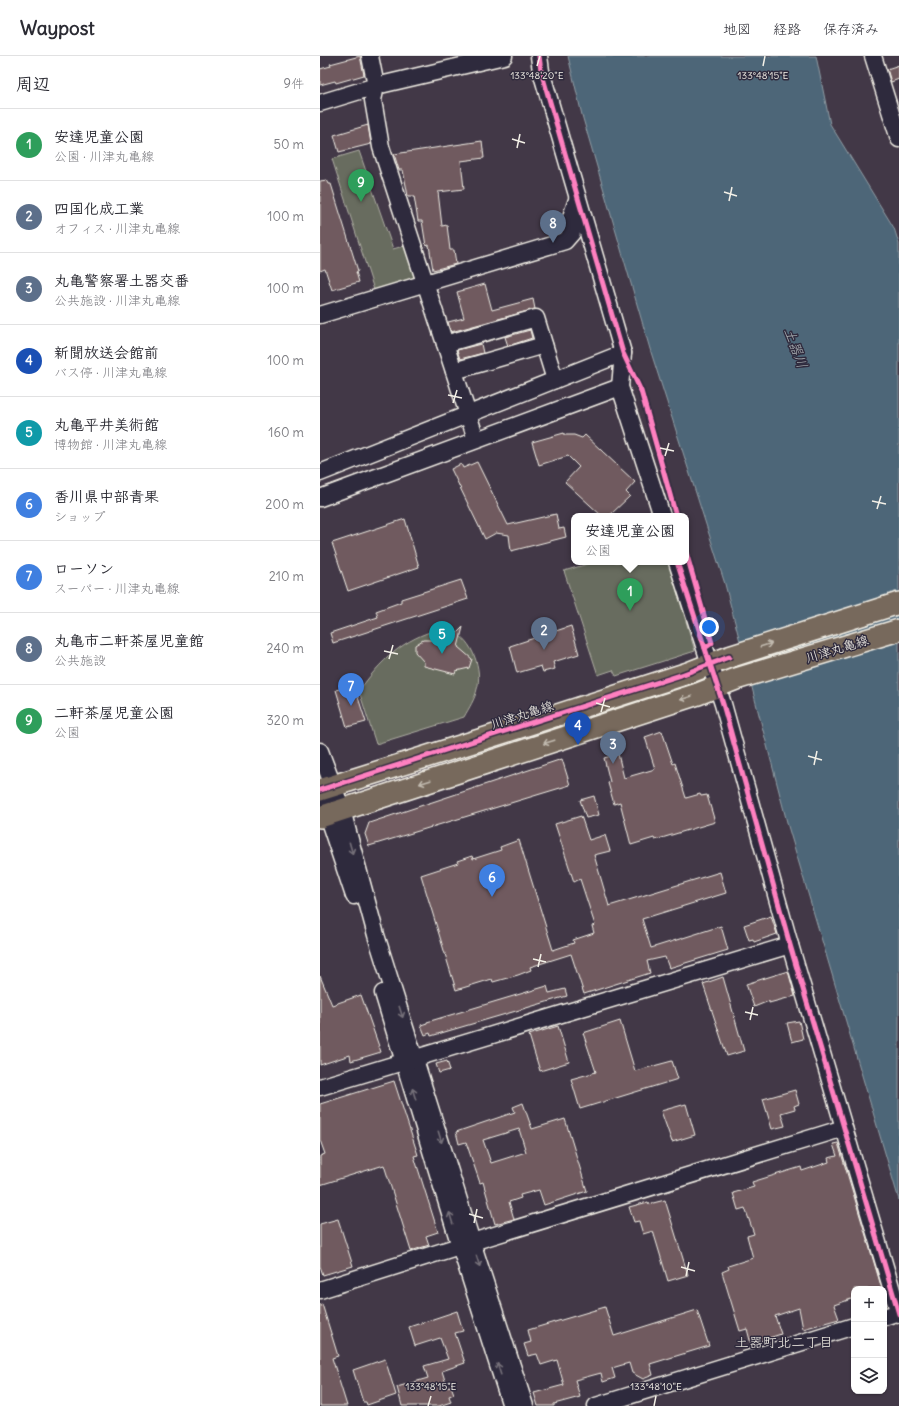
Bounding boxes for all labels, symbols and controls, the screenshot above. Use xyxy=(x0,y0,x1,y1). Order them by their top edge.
text: Waypost xyxy=(20,16,95,40)
text: 地図 xyxy=(723,20,751,38)
text: 経路 xyxy=(773,20,801,38)
text: 保存済み xyxy=(823,20,879,38)
text: 133°48'20"E xyxy=(510,69,564,82)
text: 133°48'15"E xyxy=(738,69,789,82)
text: 周辺 xyxy=(16,73,50,95)
text: 9件 xyxy=(284,75,304,92)
text: 安達児童公園 xyxy=(54,127,144,146)
text: 1 xyxy=(26,136,32,153)
text: 50 m xyxy=(273,136,304,153)
text: 公園 · 川津丸亀線 xyxy=(54,148,154,165)
pin: 9 xyxy=(348,169,374,202)
text: 四国化成工業 xyxy=(54,199,144,218)
text: 2 xyxy=(25,208,33,225)
text: 100 m xyxy=(267,208,304,225)
pin: 8 xyxy=(540,210,566,243)
text: オフィス · 川津丸亀線 xyxy=(54,220,180,237)
text: 丸亀警察署土器交番 xyxy=(54,271,189,290)
text: 3 xyxy=(25,280,33,297)
text: 100 m xyxy=(267,280,304,297)
text: 公共施設 · 川津丸亀線 xyxy=(54,292,180,309)
water label: 土器川 xyxy=(780,325,812,371)
text: 新聞放送会館前 xyxy=(54,343,159,362)
text: 4 xyxy=(25,352,33,369)
text: 100 m xyxy=(267,352,304,369)
text: バス停 · 川津丸亀線 xyxy=(54,364,167,381)
text: 丸亀平井美術館 xyxy=(54,415,159,434)
text: 5 xyxy=(25,424,33,441)
text: 160 m xyxy=(268,424,304,441)
text: 博物館 · 川津丸亀線 xyxy=(54,436,167,453)
text: 香川県中部青果 xyxy=(54,487,159,506)
text: 6 xyxy=(25,496,33,513)
text: 200 m xyxy=(265,496,304,513)
text: ショップ xyxy=(54,508,105,525)
popup xyxy=(571,513,689,565)
text: 安達児童公園 xyxy=(585,521,675,540)
text: 公園 xyxy=(585,542,611,559)
text: ローソン xyxy=(54,559,114,578)
text: 7 xyxy=(26,568,32,585)
text: 210 m xyxy=(269,568,304,585)
pin: 1 xyxy=(617,578,643,611)
text: スーパー · 川津丸亀線 xyxy=(54,580,180,597)
pin: 2 xyxy=(531,617,557,650)
your location xyxy=(699,617,719,637)
pin: 5 xyxy=(429,621,455,654)
text: 丸亀市二軒茶屋児童館 xyxy=(54,631,204,650)
street label: 川津丸亀線 xyxy=(803,631,872,667)
text: 8 xyxy=(25,640,33,657)
text: 240 m xyxy=(267,640,304,657)
one-way arrow xyxy=(759,641,771,649)
text: 公共施設 xyxy=(54,652,106,669)
pin: 7 xyxy=(338,673,364,706)
one-way arrow xyxy=(680,695,693,702)
street label: 川津丸亀線 xyxy=(488,697,556,733)
text: 二軒茶屋児童公園 xyxy=(54,703,174,722)
text: 9 xyxy=(25,712,33,729)
text: 320 m xyxy=(266,712,304,729)
pin: 4 xyxy=(565,712,591,745)
text: 公園 xyxy=(54,724,80,741)
pin: 3 xyxy=(600,731,626,764)
one-way arrow xyxy=(543,739,556,746)
one-way arrow xyxy=(419,779,432,786)
one-way arrow xyxy=(348,841,355,854)
pin: 6 xyxy=(479,864,505,897)
one-way arrow xyxy=(398,1006,405,1019)
one-way arrow xyxy=(410,1087,417,1100)
one-way arrow xyxy=(437,1130,444,1143)
one-way arrow xyxy=(447,1212,454,1225)
one-way arrow xyxy=(475,1254,482,1267)
map controls xyxy=(851,1286,887,1394)
button: + xyxy=(851,1286,887,1322)
button: − xyxy=(851,1322,887,1358)
district label: 土器町北二丁目 xyxy=(735,1333,833,1351)
button: layers xyxy=(851,1358,887,1394)
one-way arrow xyxy=(495,1363,502,1376)
text: 133°48'15"E xyxy=(406,1380,457,1393)
text: 133°48'10"E xyxy=(630,1380,682,1393)

